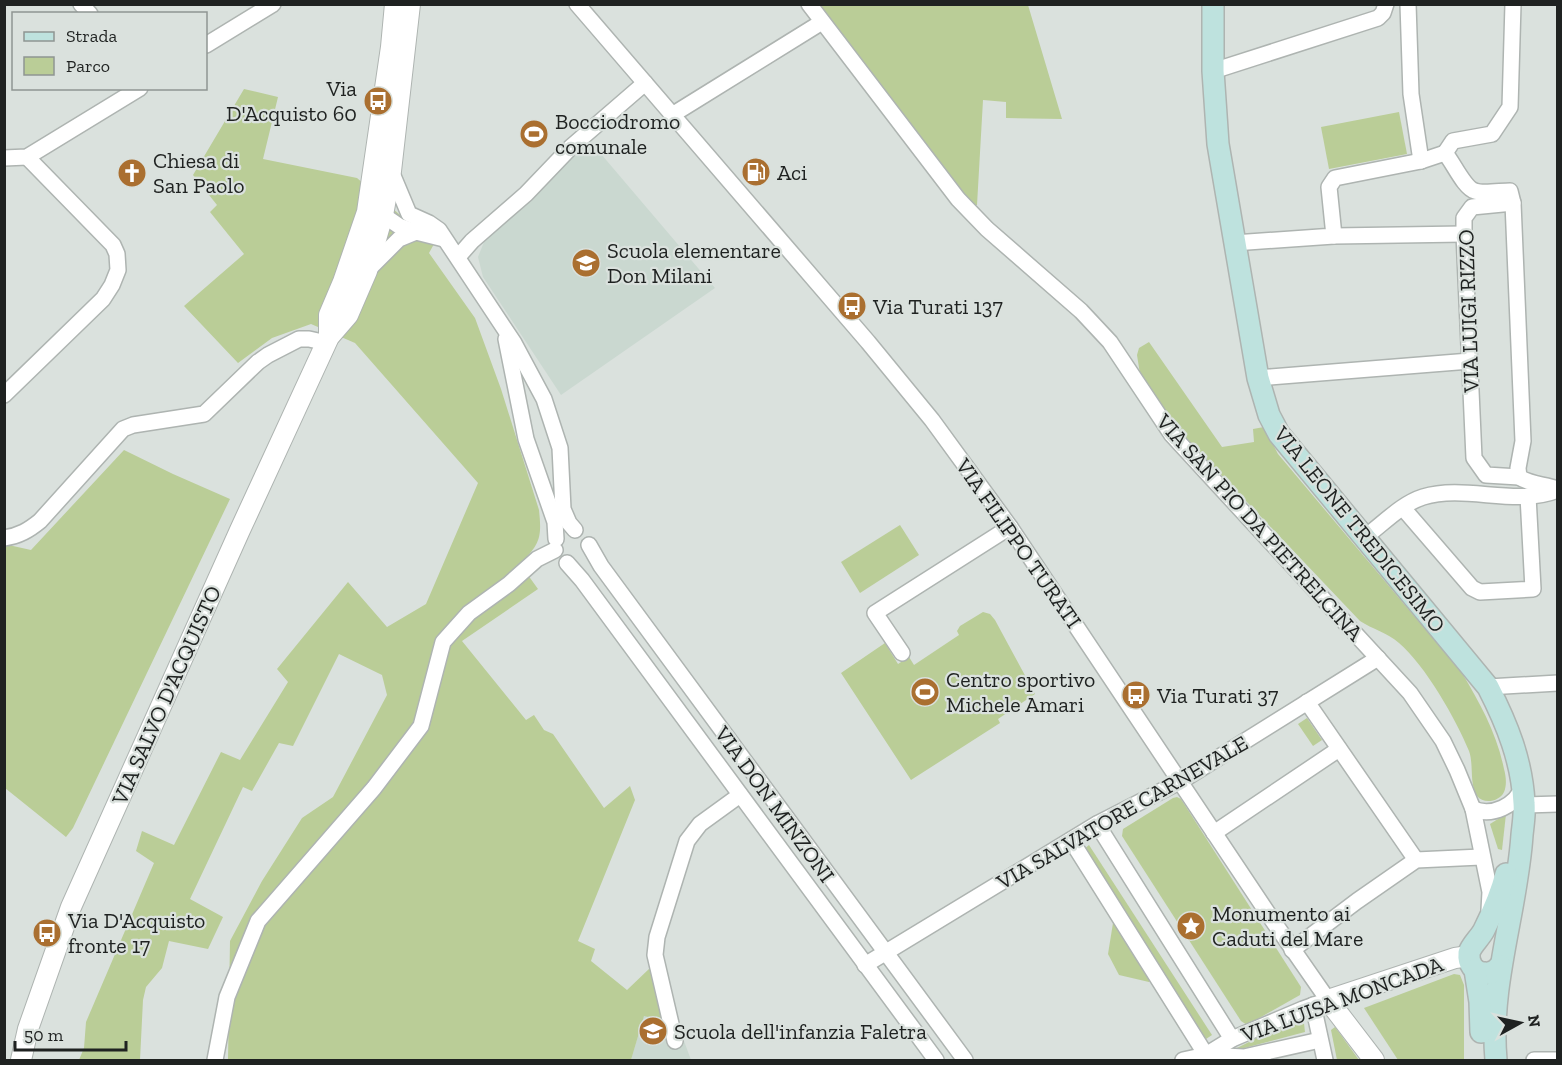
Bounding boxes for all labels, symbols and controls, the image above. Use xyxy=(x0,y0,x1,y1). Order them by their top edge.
legend xyxy=(12,12,207,90)
text: Strada xyxy=(66,25,117,47)
text: Parco xyxy=(66,55,110,77)
place label: Via D'Acquisto 60 xyxy=(226,75,357,127)
bus stop icon: Via D'Acquisto 60 xyxy=(362,85,394,117)
place label: Bocciodromo comunale xyxy=(555,108,680,160)
sports icon: Bocciodromo comunale xyxy=(518,118,550,150)
place label: Chiesa di San Paolo xyxy=(153,147,245,199)
fuel station icon: Aci xyxy=(740,156,772,188)
church icon: Chiesa di San Paolo xyxy=(116,157,148,189)
place label: Aci xyxy=(777,159,807,186)
street label: VIA LUIGI RIZZO xyxy=(1452,229,1485,394)
place label: Scuola elementare Don Milani xyxy=(607,237,781,289)
school or university icon: Scuola elementare Don Milani xyxy=(570,247,602,279)
bus stop icon: Via Turati 137 xyxy=(836,290,868,322)
place label: Via Turati 137 xyxy=(872,293,1004,320)
street label: VIA SAN PIO DA PIETRELCINA xyxy=(1150,407,1369,647)
street label: VIA LEONE TREDICESIMO xyxy=(1267,420,1451,638)
street label: VIA FILIPPO TURATI xyxy=(949,452,1087,633)
street label: VIA SALVO D'ACQUISTO xyxy=(106,581,227,810)
place label: Centro sportivo Michele Amari xyxy=(946,666,1095,718)
sports icon: Centro sportivo Michele Amari xyxy=(909,676,941,708)
bus stop icon: Via Turati 37 xyxy=(1120,679,1152,711)
place label: Via Turati 37 xyxy=(1156,682,1279,709)
street label: VIA DON MINZONI xyxy=(708,720,840,888)
street label: VIA SALVATORE CARNEVALE xyxy=(991,729,1253,896)
place label: Monumento ai Caduti del Mare xyxy=(1212,900,1363,952)
place label: Via D'Acquisto fronte 17 xyxy=(67,907,205,959)
place icon: Monumento ai Caduti del Mare xyxy=(1175,910,1207,942)
bus stop icon: Via D'Acquisto fronte 17 xyxy=(31,917,63,949)
street label: VIA LUISA MONCADA xyxy=(1237,950,1447,1049)
north arrow xyxy=(1490,993,1550,1053)
scale bar xyxy=(15,1014,126,1052)
text: N xyxy=(1524,1014,1545,1028)
school or university icon: Scuola dell'infanzia Faletra xyxy=(637,1015,669,1047)
place label: Scuola dell'infanzia Faletra xyxy=(674,1018,927,1045)
text: 50 m xyxy=(24,1024,64,1046)

